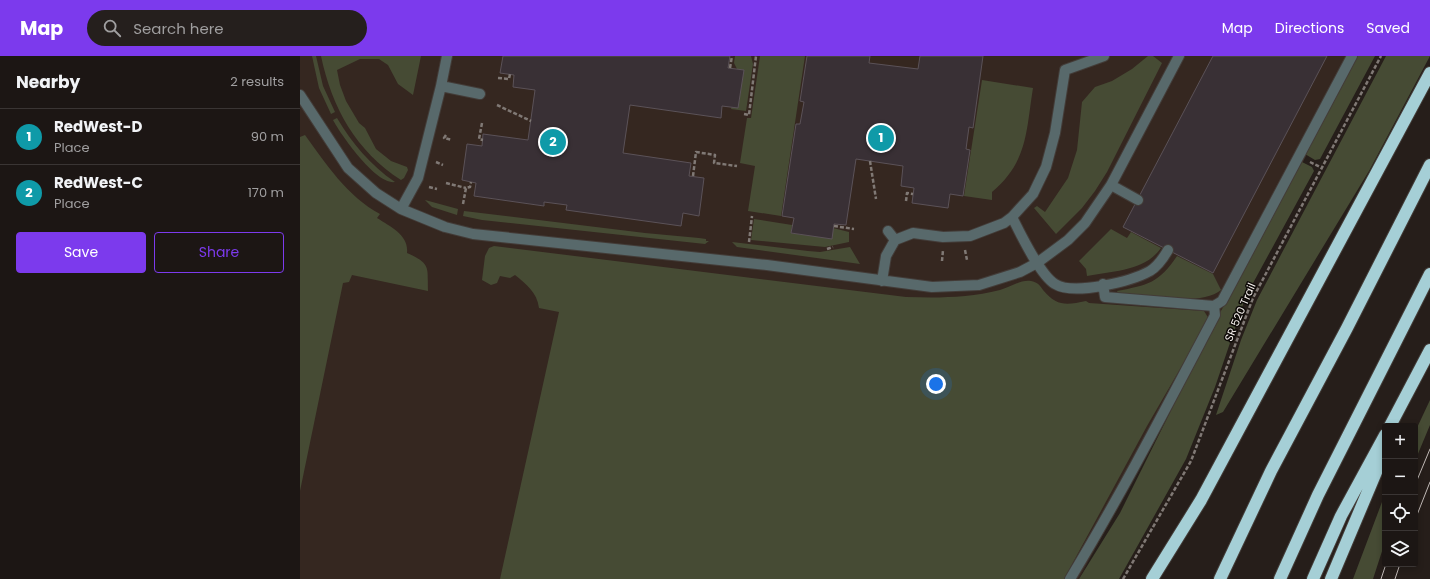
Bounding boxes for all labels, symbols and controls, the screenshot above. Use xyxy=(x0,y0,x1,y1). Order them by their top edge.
search box xyxy=(87,10,367,46)
text: Map xyxy=(20,15,63,42)
icon: search xyxy=(101,17,123,39)
text: Search here xyxy=(133,18,224,39)
text: Map xyxy=(1222,18,1253,38)
text: Directions xyxy=(1275,18,1344,38)
text: Saved xyxy=(1366,18,1410,38)
text: Nearby xyxy=(16,70,80,94)
text: 2 results xyxy=(230,72,284,91)
text: RedWest-D xyxy=(54,116,142,137)
pin: 1 xyxy=(868,123,894,153)
text: 1 xyxy=(27,127,31,146)
text: 90 m xyxy=(251,127,284,146)
pin: 2 xyxy=(540,127,566,157)
text: Place xyxy=(54,138,89,157)
text: RedWest-C xyxy=(54,172,143,193)
text: 2 xyxy=(25,183,33,202)
text: 170 m xyxy=(248,183,284,202)
text: Place xyxy=(54,194,89,213)
button: Save xyxy=(16,232,146,273)
button: Share xyxy=(154,232,284,273)
street label: SR 520 Trail xyxy=(1221,280,1259,344)
your location xyxy=(926,374,946,394)
map controls xyxy=(1382,423,1418,567)
button: + xyxy=(1382,423,1418,459)
button: − xyxy=(1382,459,1418,495)
button: locate xyxy=(1382,495,1418,531)
button: layers xyxy=(1382,531,1418,567)

